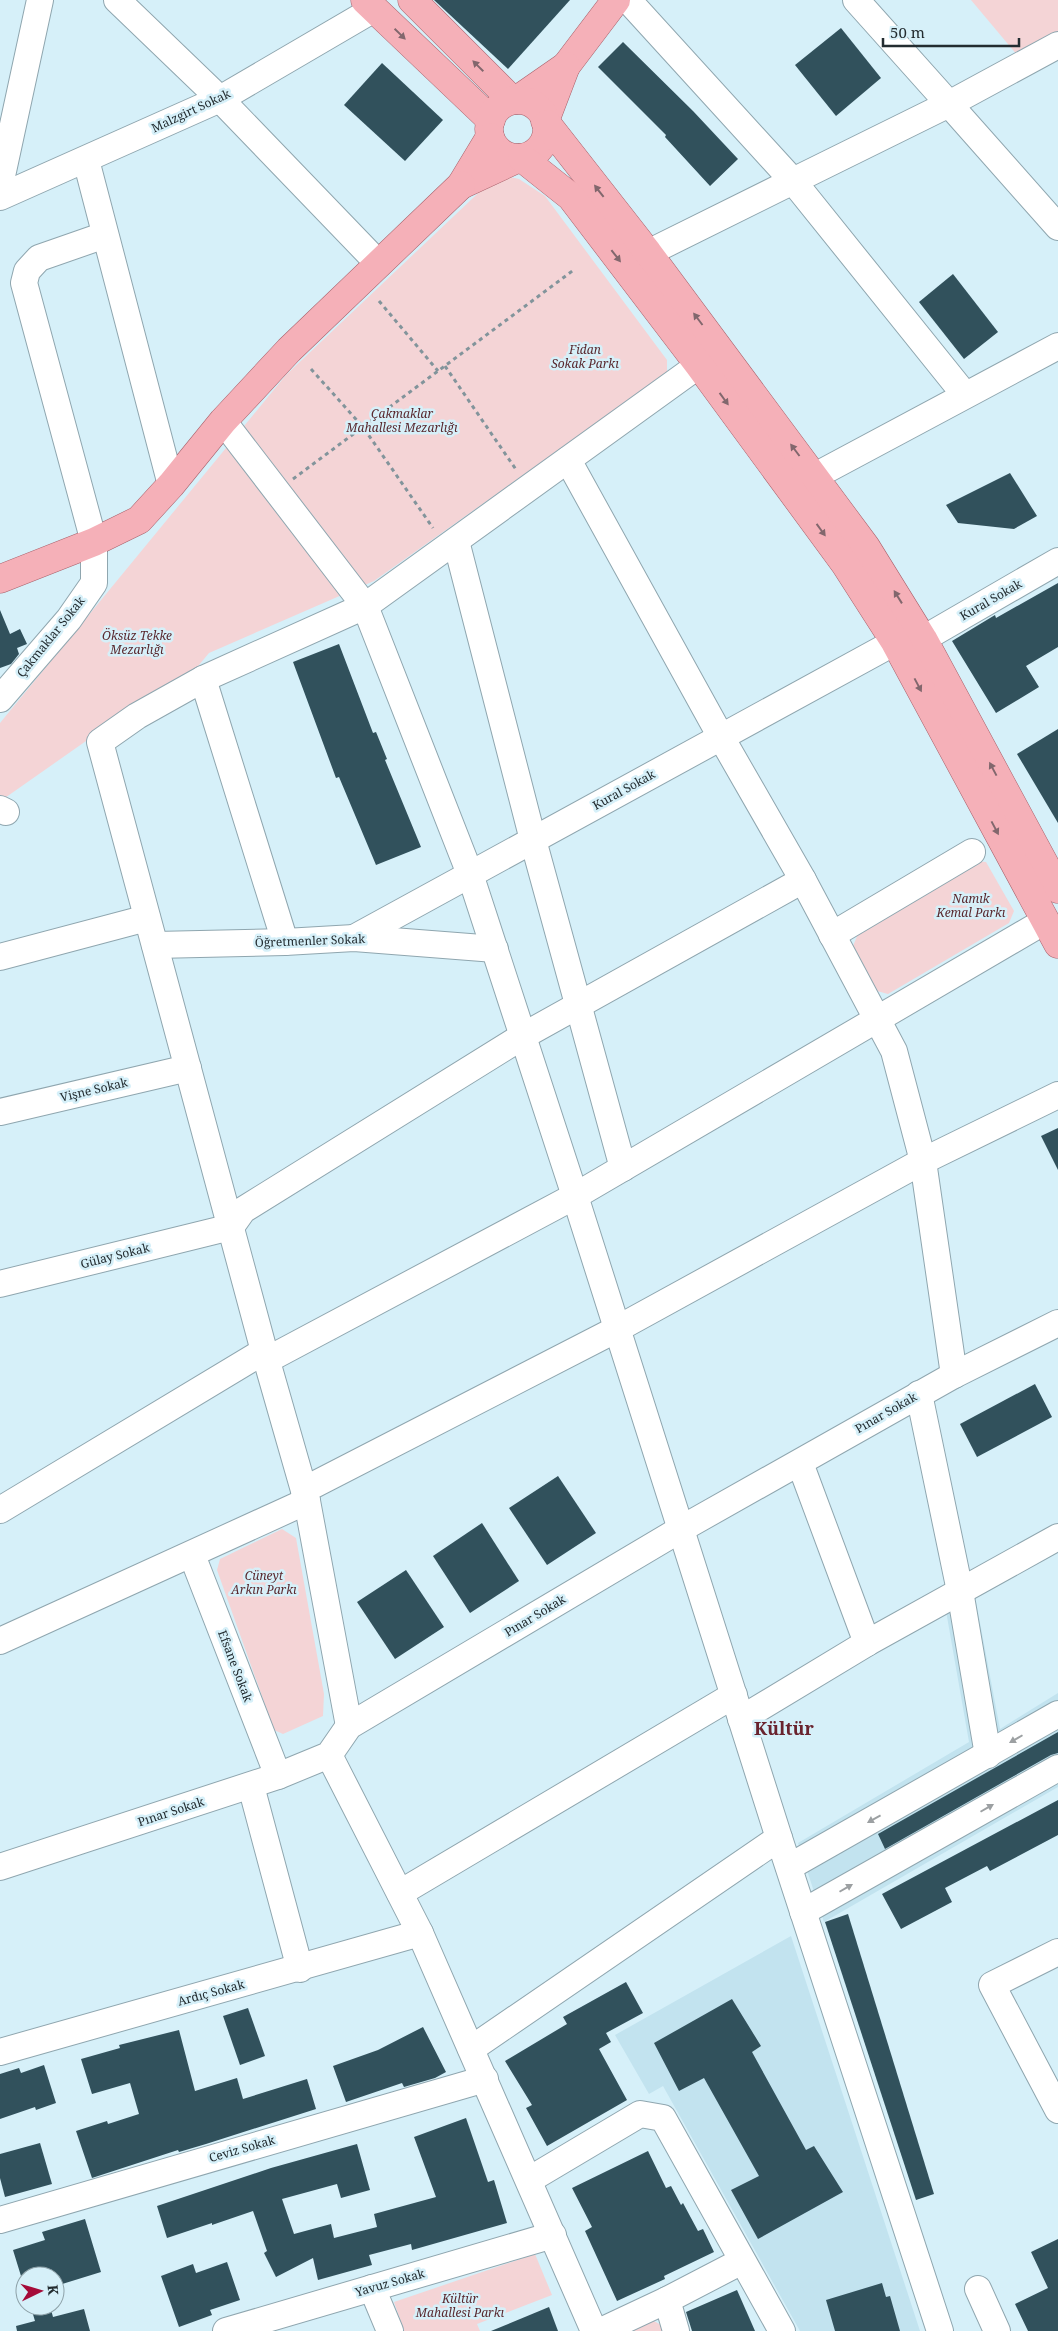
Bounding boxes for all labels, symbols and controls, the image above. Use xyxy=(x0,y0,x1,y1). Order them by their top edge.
scale bar xyxy=(883,15,1019,47)
text: 50 m xyxy=(890,22,925,42)
one-way arrow xyxy=(394,28,406,40)
one-way arrow xyxy=(472,60,484,72)
street label: Malzgirt Sokak xyxy=(148,84,234,136)
one-way arrow xyxy=(594,184,604,197)
one-way arrow xyxy=(610,249,621,262)
one-way arrow xyxy=(693,312,703,326)
park label: Fidan Sokak Parkı xyxy=(551,341,619,372)
one-way arrow xyxy=(719,392,730,405)
park label: Çakmaklar Mahallesi Mezarlığı xyxy=(345,405,458,436)
one-way arrow xyxy=(790,443,800,457)
one-way arrow xyxy=(815,523,826,536)
street label: Kural Sokak xyxy=(957,574,1026,624)
one-way arrow xyxy=(893,591,902,604)
street label: Çakmaklar Sokak xyxy=(13,592,89,681)
park label: Öksüz Tekke Mezarlığı xyxy=(102,627,172,658)
one-way arrow xyxy=(914,678,922,693)
one-way arrow xyxy=(989,762,997,776)
street label: Kural Sokak xyxy=(589,765,659,814)
one-way arrow xyxy=(991,821,999,836)
park label: Namık Kemal Parkı xyxy=(935,890,1006,921)
street label: Öğretmenler Sokak xyxy=(255,930,366,951)
street label: Vişne Sokak xyxy=(58,1073,130,1106)
street label: Gülay Sokak xyxy=(79,1238,152,1272)
street label: Pınar Sokak xyxy=(852,1388,921,1437)
park label: Cüneyt Arkın Parkı xyxy=(230,1567,297,1598)
street label: Pınar Sokak xyxy=(501,1590,569,1641)
street label: Efsane Sokak xyxy=(214,1627,257,1705)
district label: Kültür xyxy=(754,1716,815,1740)
one-way arrow xyxy=(1009,1734,1022,1743)
street label: Pınar Sokak xyxy=(136,1793,207,1830)
one-way arrow xyxy=(980,1804,994,1812)
one-way arrow xyxy=(867,1815,882,1823)
one-way arrow xyxy=(838,1884,853,1892)
street label: Ardıç Sokak xyxy=(176,1975,247,2010)
street label: Ceviz Sokak xyxy=(207,2131,278,2166)
street label: Yavuz Sokak xyxy=(352,2264,428,2301)
north arrow xyxy=(15,2266,65,2316)
text: K xyxy=(44,2284,63,2296)
park label: Kültür Mahallesi Parkı xyxy=(415,2290,505,2321)

